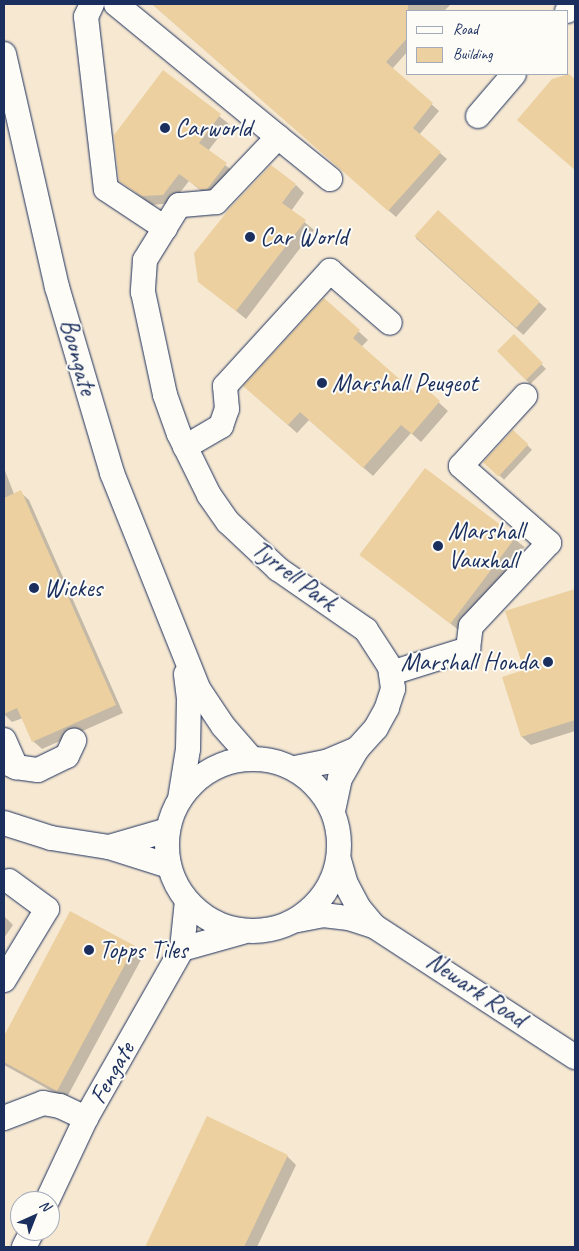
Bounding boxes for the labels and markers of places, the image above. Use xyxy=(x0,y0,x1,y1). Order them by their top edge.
place label: Carworld xyxy=(175,113,252,143)
marker: Carworld xyxy=(159,122,171,134)
place label: Car World xyxy=(260,222,348,252)
marker: Car World xyxy=(244,231,256,243)
place label: Marshall Peugeot xyxy=(332,368,477,398)
marker: Marshall Peugeot xyxy=(316,377,328,389)
place label: Marshall Vauxhall xyxy=(448,517,524,576)
marker: Marshall Vauxhall xyxy=(432,540,444,552)
place label: Wickes xyxy=(44,573,102,603)
marker: Wickes xyxy=(28,582,40,594)
place label: Marshall Honda xyxy=(402,647,538,677)
marker: Marshall Honda xyxy=(542,656,554,668)
place label: Topps Tiles xyxy=(99,935,187,965)
marker: Topps Tiles xyxy=(83,944,95,956)

